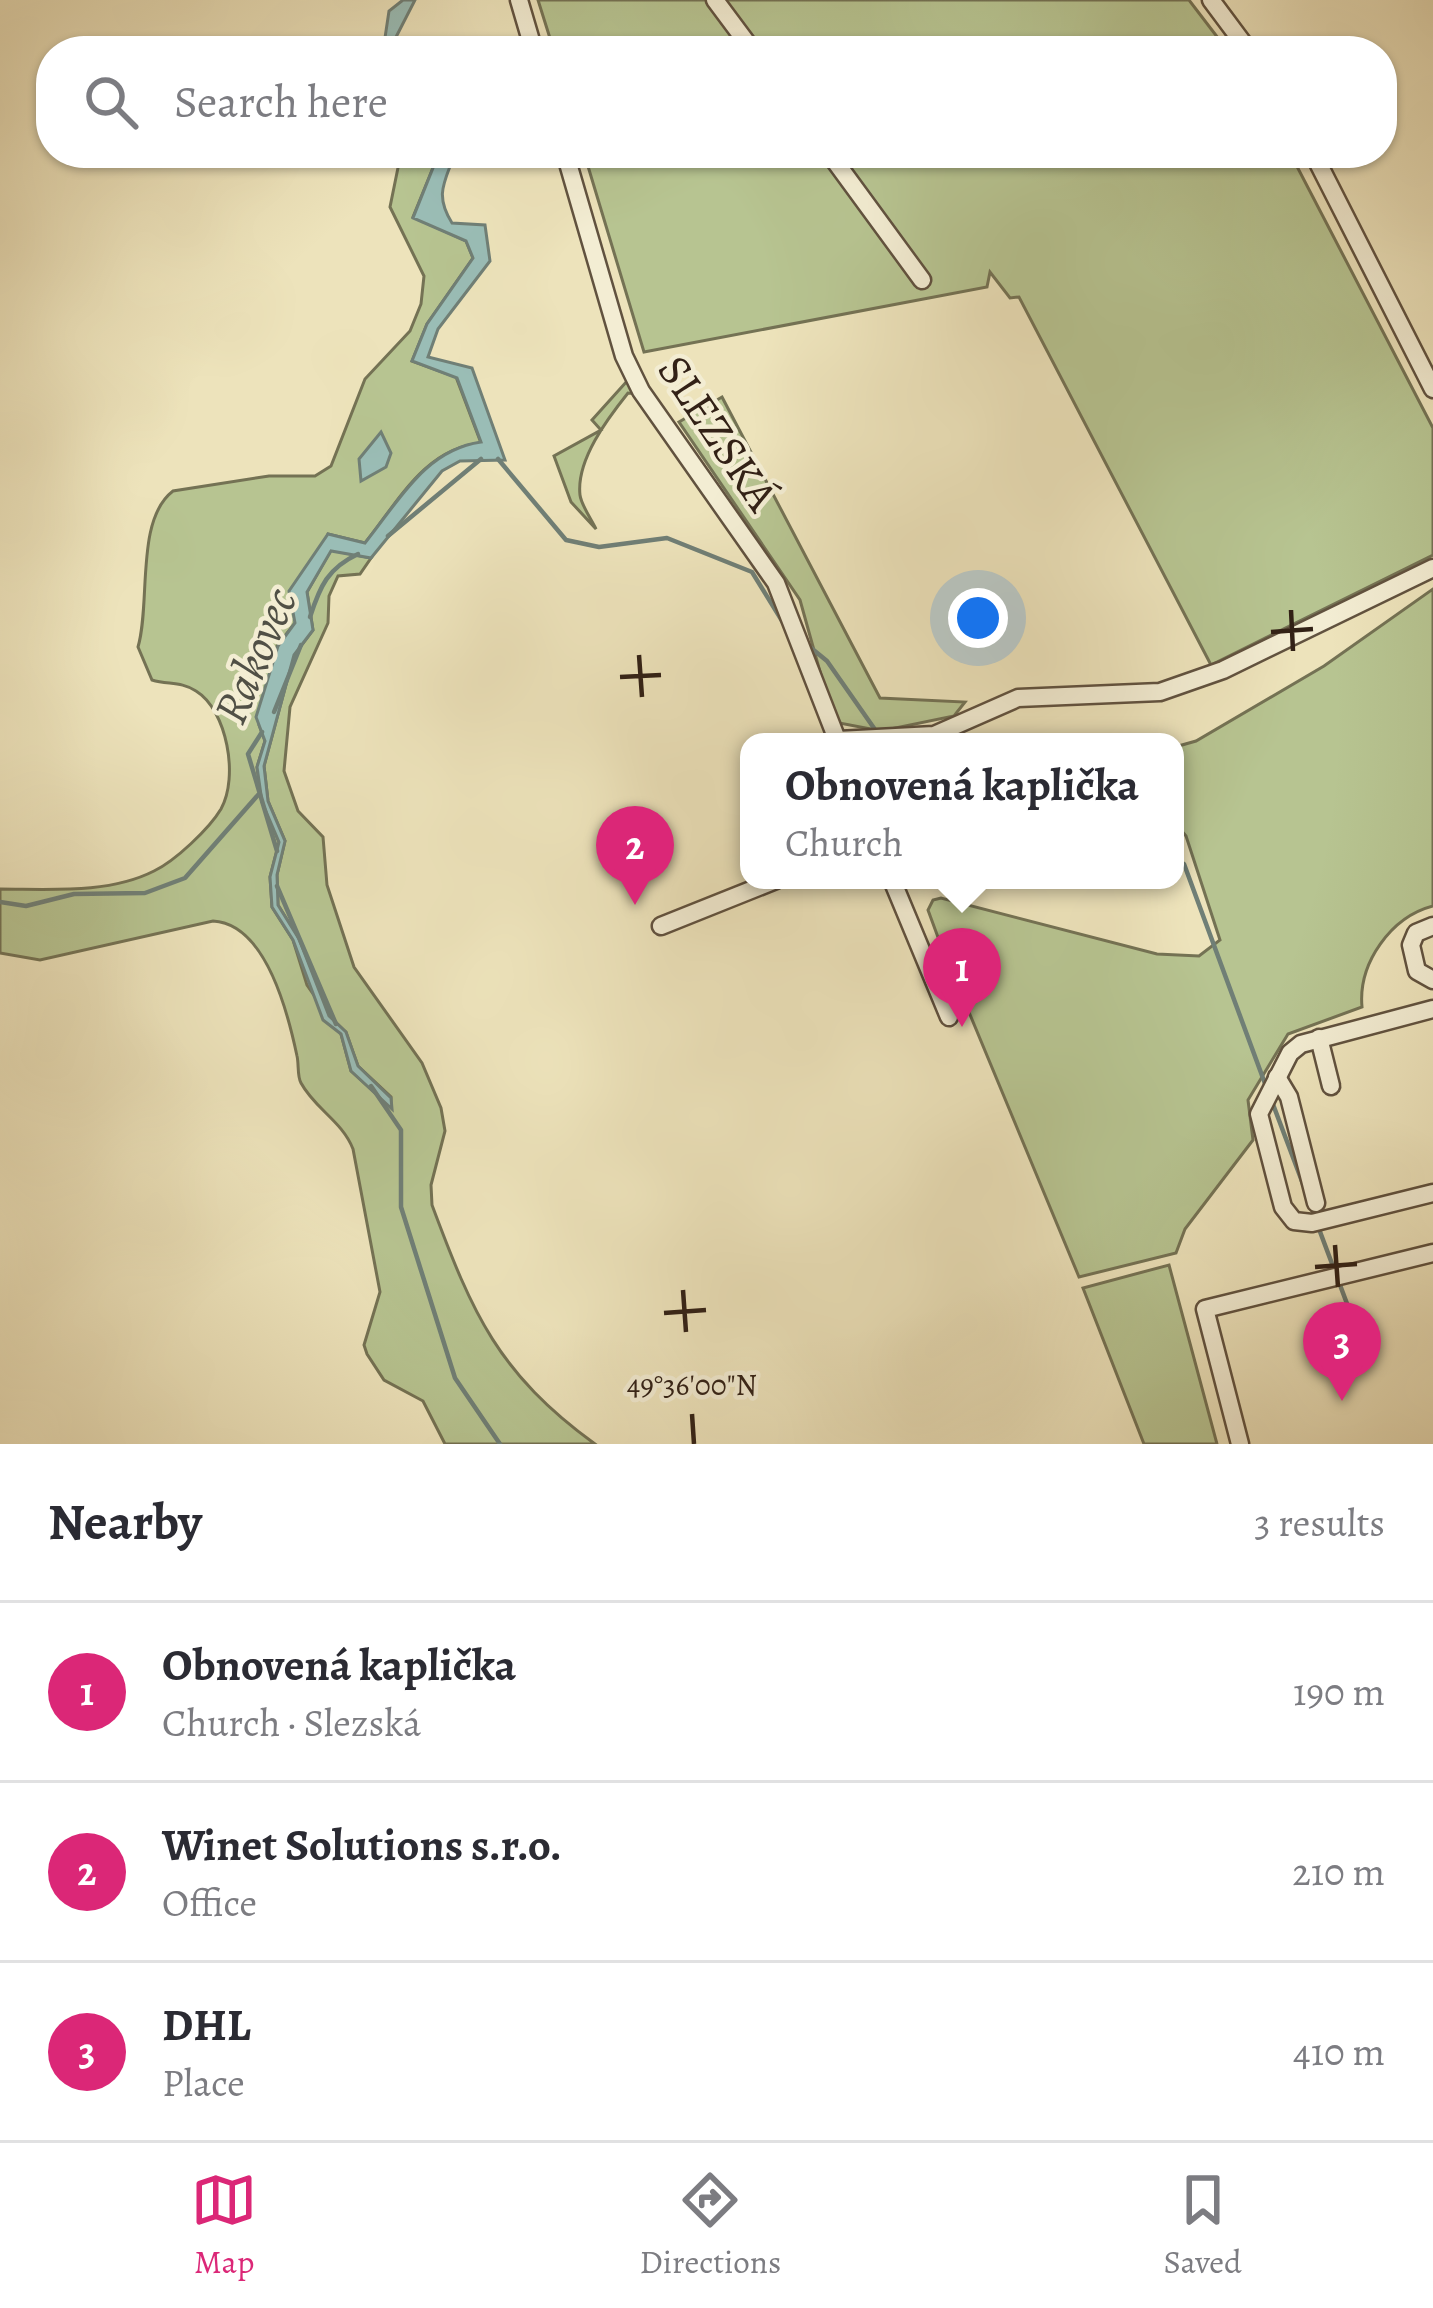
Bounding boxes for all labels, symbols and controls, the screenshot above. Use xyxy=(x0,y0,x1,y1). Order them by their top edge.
search box xyxy=(36,36,1397,168)
icon: search xyxy=(78,69,144,135)
text: Search here xyxy=(174,71,388,133)
street label: SLEZSKÁ xyxy=(643,343,793,524)
water label: Rakovec xyxy=(197,578,313,734)
your location xyxy=(948,588,1008,648)
popup xyxy=(740,733,1184,889)
text: Obnovená kaplička xyxy=(785,754,1139,816)
pin: 2 xyxy=(596,806,674,905)
text: Church xyxy=(785,816,903,869)
pin: 1 xyxy=(923,928,1001,1027)
pin: 3 xyxy=(1303,1302,1381,1401)
text: 49°36'00"N xyxy=(627,1365,757,1405)
text: Nearby xyxy=(48,1487,202,1557)
text: 3 results xyxy=(1254,1496,1385,1549)
text: Obnovená kaplička xyxy=(162,1634,516,1696)
text: 1 xyxy=(80,1665,94,1718)
text: 190 m xyxy=(1293,1665,1385,1718)
text: Church · Slezská xyxy=(162,1696,421,1749)
text: Winet Solutions s.r.o. xyxy=(162,1814,562,1876)
text: 2 xyxy=(78,1845,96,1898)
text: 210 m xyxy=(1292,1845,1385,1898)
text: Office xyxy=(162,1876,257,1929)
text: DHL xyxy=(162,1994,251,2056)
text: 3 xyxy=(79,2025,95,2078)
text: 410 m xyxy=(1293,2025,1385,2078)
text: Place xyxy=(162,2056,245,2109)
tab: Map xyxy=(191,2167,257,2284)
tab: Directions xyxy=(640,2167,781,2284)
tab: Saved xyxy=(1164,2167,1242,2284)

